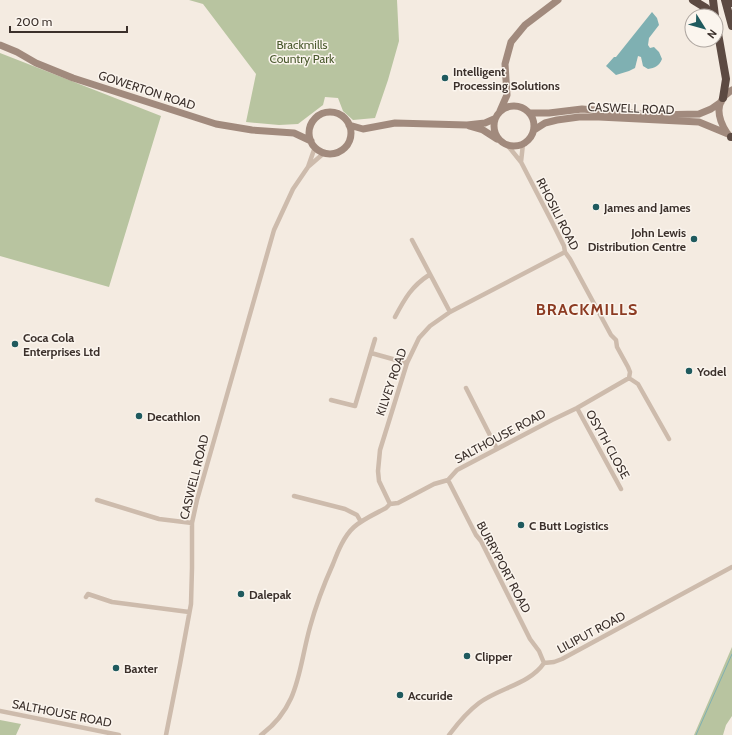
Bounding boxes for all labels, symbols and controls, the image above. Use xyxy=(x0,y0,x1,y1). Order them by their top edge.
scale bar xyxy=(10,8,127,34)
north arrow xyxy=(684,8,724,48)
text: 200 m xyxy=(16,14,52,29)
text: N xyxy=(704,27,720,41)
park label: Brackmills Country Park xyxy=(270,37,335,66)
place label: Intelligent Processing Solutions xyxy=(453,64,560,93)
street label: GOWERTON ROAD xyxy=(97,67,198,113)
marker: Intelligent Processing Solutions xyxy=(440,73,450,83)
street label: CASWELL ROAD xyxy=(587,99,675,117)
street label: RHOSILI ROAD xyxy=(533,175,583,253)
place label: James and James xyxy=(603,200,691,215)
marker: James and James xyxy=(591,202,601,212)
place label: John Lewis Distribution Centre xyxy=(588,225,686,254)
marker: John Lewis Distribution Centre xyxy=(689,234,699,244)
district label: BRACKMILLS xyxy=(536,300,638,319)
place label: Coca Cola Enterprises Ltd xyxy=(23,330,100,359)
marker: Coca Cola Enterprises Ltd xyxy=(10,339,20,349)
street label: KILVEY ROAD xyxy=(372,346,410,418)
place label: Yodel xyxy=(696,364,726,379)
marker: Yodel xyxy=(684,366,694,376)
street label: SALTHOUSE ROAD xyxy=(452,405,548,466)
street label: OSYTH CLOSE xyxy=(583,407,633,481)
place label: Decathlon xyxy=(147,409,200,424)
marker: Decathlon xyxy=(134,411,144,421)
street label: CASWELL ROAD xyxy=(176,433,212,521)
place label: C Butt Logistics xyxy=(529,518,609,533)
street label: BURRYPORT ROAD xyxy=(473,519,535,616)
marker: C Butt Logistics xyxy=(516,520,526,530)
place label: Dalepak xyxy=(249,587,292,602)
marker: Dalepak xyxy=(236,589,246,599)
street label: LILIPUT ROAD xyxy=(554,608,628,656)
place label: Clipper xyxy=(475,649,512,664)
marker: Clipper xyxy=(462,651,472,661)
place label: Baxter xyxy=(124,661,158,676)
marker: Baxter xyxy=(111,663,121,673)
place label: Accuride xyxy=(408,688,453,703)
marker: Accuride xyxy=(395,690,405,700)
street label: SALTHOUSE ROAD xyxy=(11,696,113,730)

